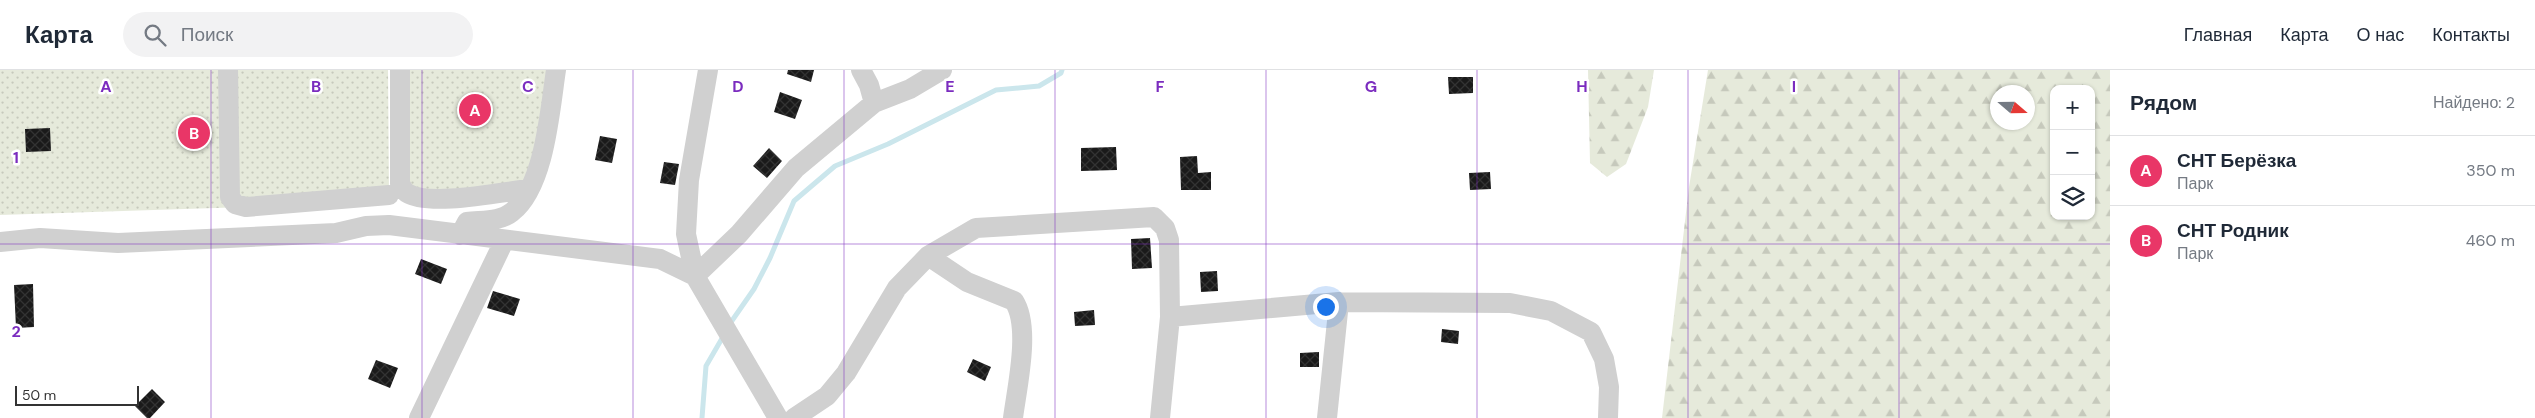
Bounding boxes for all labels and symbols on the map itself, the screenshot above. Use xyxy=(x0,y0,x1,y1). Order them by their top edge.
text: A xyxy=(100,76,112,97)
text: B xyxy=(311,76,321,97)
text: C xyxy=(522,76,534,97)
text: D xyxy=(732,76,744,97)
text: E xyxy=(945,76,955,97)
text: F xyxy=(1156,76,1165,97)
text: G xyxy=(1365,76,1377,97)
text: H xyxy=(1576,76,1588,97)
text: I xyxy=(1792,76,1796,97)
north arrow xyxy=(1990,85,2035,130)
pin: A xyxy=(459,91,491,129)
pin: B xyxy=(178,114,210,152)
text: 1 xyxy=(13,147,19,168)
your location xyxy=(1313,294,1339,320)
text: 2 xyxy=(11,321,21,342)
scale bar xyxy=(15,383,139,406)

